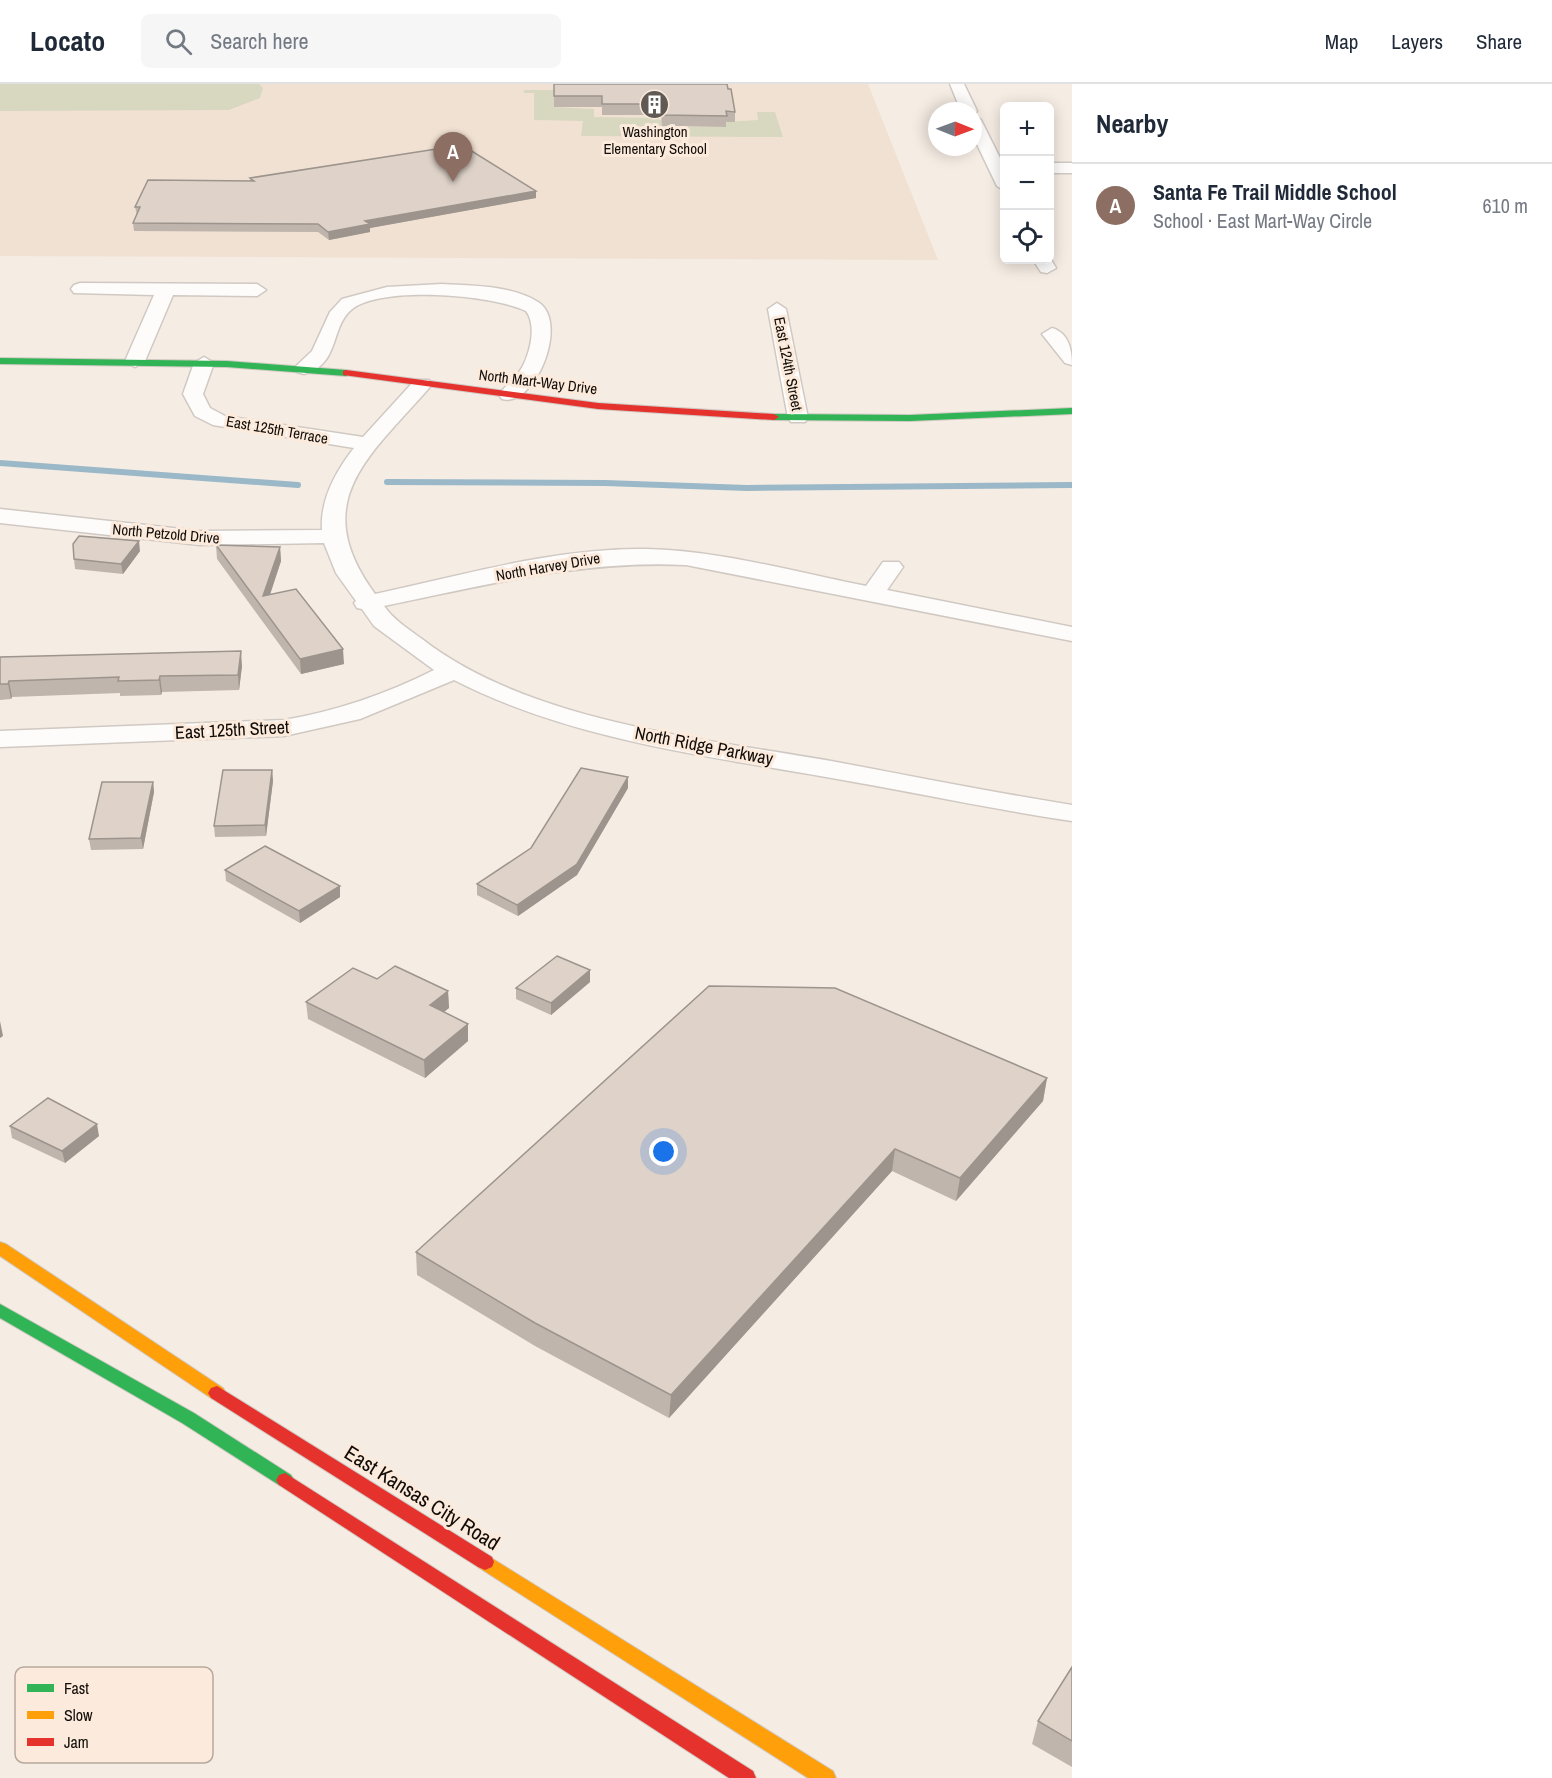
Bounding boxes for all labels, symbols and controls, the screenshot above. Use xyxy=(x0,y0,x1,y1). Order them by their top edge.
search box xyxy=(141,14,561,68)
text: Locato xyxy=(30,22,105,60)
icon: search xyxy=(162,25,195,58)
text: Search here xyxy=(210,26,309,56)
text: Map xyxy=(1325,27,1358,56)
text: Layers xyxy=(1391,27,1443,56)
text: Share xyxy=(1476,27,1522,56)
building icon: Washington Elementary School xyxy=(639,89,671,121)
north arrow xyxy=(928,102,982,156)
map controls xyxy=(1000,102,1054,264)
button: + xyxy=(1000,102,1054,156)
text: Nearby xyxy=(1096,106,1168,141)
place label: Washington Elementary School xyxy=(603,121,707,159)
pin: A xyxy=(434,132,472,182)
button: − xyxy=(1000,156,1054,210)
text: Santa Fe Trail Middle School xyxy=(1153,177,1397,207)
text: A xyxy=(1110,192,1121,219)
text: 610 m xyxy=(1482,192,1528,219)
text: School · East Mart-Way Circle xyxy=(1153,207,1372,234)
button: locate xyxy=(1000,210,1054,264)
street label: East 124th Street xyxy=(769,315,808,413)
street label: North Mart-Way Drive xyxy=(478,364,599,399)
street label: East 125th Terrace xyxy=(225,410,330,449)
street label: North Petzold Drive xyxy=(112,518,221,549)
street label: North Harvey Drive xyxy=(494,547,602,586)
street label: East 125th Street xyxy=(174,714,290,745)
street label: North Ridge Parkway xyxy=(633,720,776,771)
your location xyxy=(649,1137,678,1166)
street label: East Kansas City Road xyxy=(339,1438,505,1557)
legend xyxy=(15,1667,213,1763)
text: Fast xyxy=(64,1677,89,1699)
text: Slow xyxy=(64,1704,93,1726)
text: Jam xyxy=(64,1731,89,1753)

